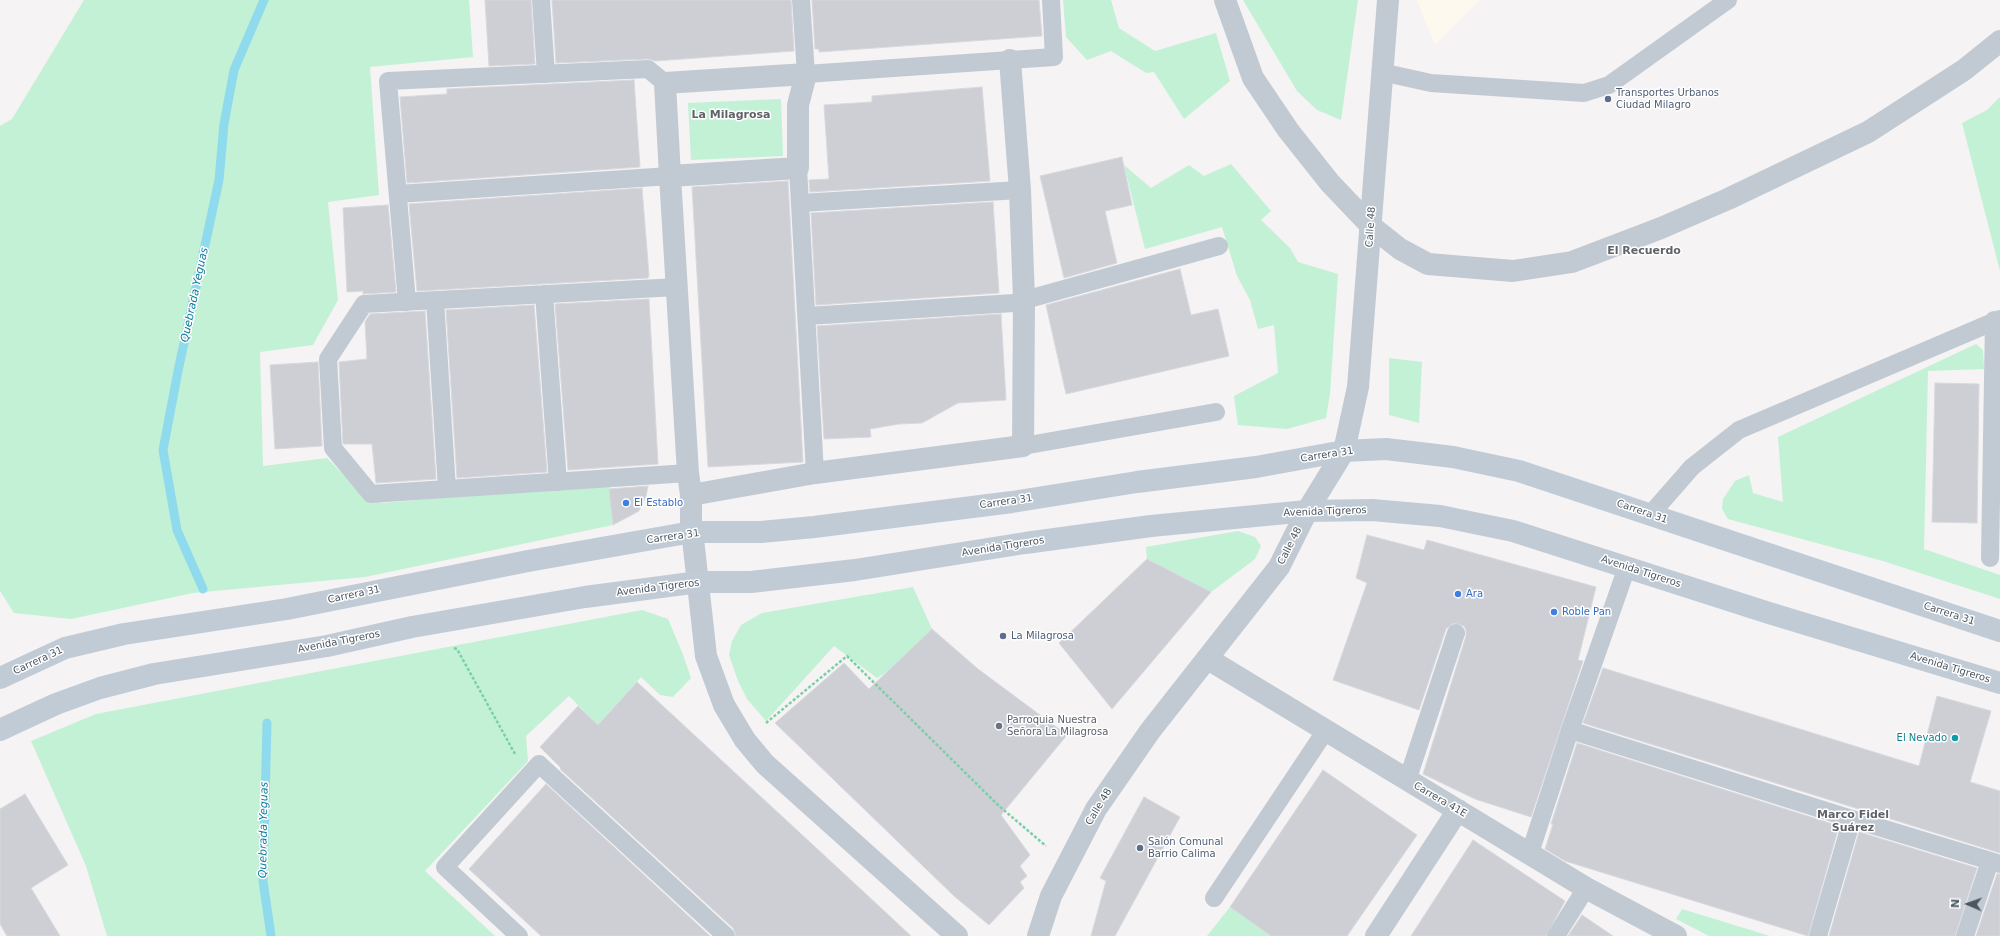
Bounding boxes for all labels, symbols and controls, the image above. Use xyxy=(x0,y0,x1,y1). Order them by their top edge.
place label: Transportes Urbanos Ciudad Milagro xyxy=(1616,87,1719,110)
marker: Transportes Urbanos Ciudad Milagro xyxy=(1603,94,1613,104)
district label: La Milagrosa xyxy=(692,108,770,122)
street label: Calle 48 xyxy=(1364,206,1378,248)
district label: El Recuerdo xyxy=(1607,244,1681,258)
water label: Quebrada Yeguas xyxy=(179,246,211,344)
street label: Carrera 31 xyxy=(1300,445,1354,465)
street label: Carrera 31 xyxy=(979,492,1033,512)
place label: El Establo xyxy=(634,497,683,509)
marker: El Establo xyxy=(621,498,631,508)
street label: Carrera 31 xyxy=(1615,498,1669,526)
street label: Avenida Tigreros xyxy=(1283,505,1367,519)
street label: Calle 48 xyxy=(1275,525,1305,567)
street label: Carrera 31 xyxy=(646,527,700,547)
street label: Avenida Tigreros xyxy=(961,535,1045,559)
street label: Avenida Tigreros xyxy=(1600,553,1682,591)
street label: Avenida Tigreros xyxy=(616,577,700,599)
street label: Carrera 31 xyxy=(327,584,381,606)
place label: Ara xyxy=(1466,588,1483,600)
marker: Ara xyxy=(1453,589,1463,599)
street label: Carrera 31 xyxy=(1922,600,1976,628)
place label: Roble Pan xyxy=(1562,606,1611,618)
marker: Roble Pan xyxy=(1549,607,1559,617)
street label: Avenida Tigreros xyxy=(297,628,381,656)
place label: La Milagrosa xyxy=(1011,630,1074,642)
marker: La Milagrosa xyxy=(998,631,1008,641)
street label: Carrera 31 xyxy=(11,644,65,678)
street label: Avenida Tigreros xyxy=(1908,650,1992,686)
place label: Parroquia Nuestra Señora La Milagrosa xyxy=(1007,714,1108,738)
marker: Parroquia Nuestra Señora La Milagrosa xyxy=(994,721,1004,731)
place label: El Nevado xyxy=(1897,732,1947,744)
marker: El Nevado xyxy=(1950,733,1960,743)
street label: Carrera 41E xyxy=(1411,780,1469,820)
water label: Quebrada Yeguas xyxy=(257,782,271,878)
street label: Calle 48 xyxy=(1083,786,1115,828)
district label: Marco Fidel Suárez xyxy=(1817,808,1889,834)
place label: Salón Comunal Barrio Calima xyxy=(1148,836,1223,860)
marker: Salón Comunal Barrio Calima xyxy=(1135,843,1145,853)
north arrow xyxy=(1948,884,1988,924)
text: N xyxy=(1949,899,1962,908)

